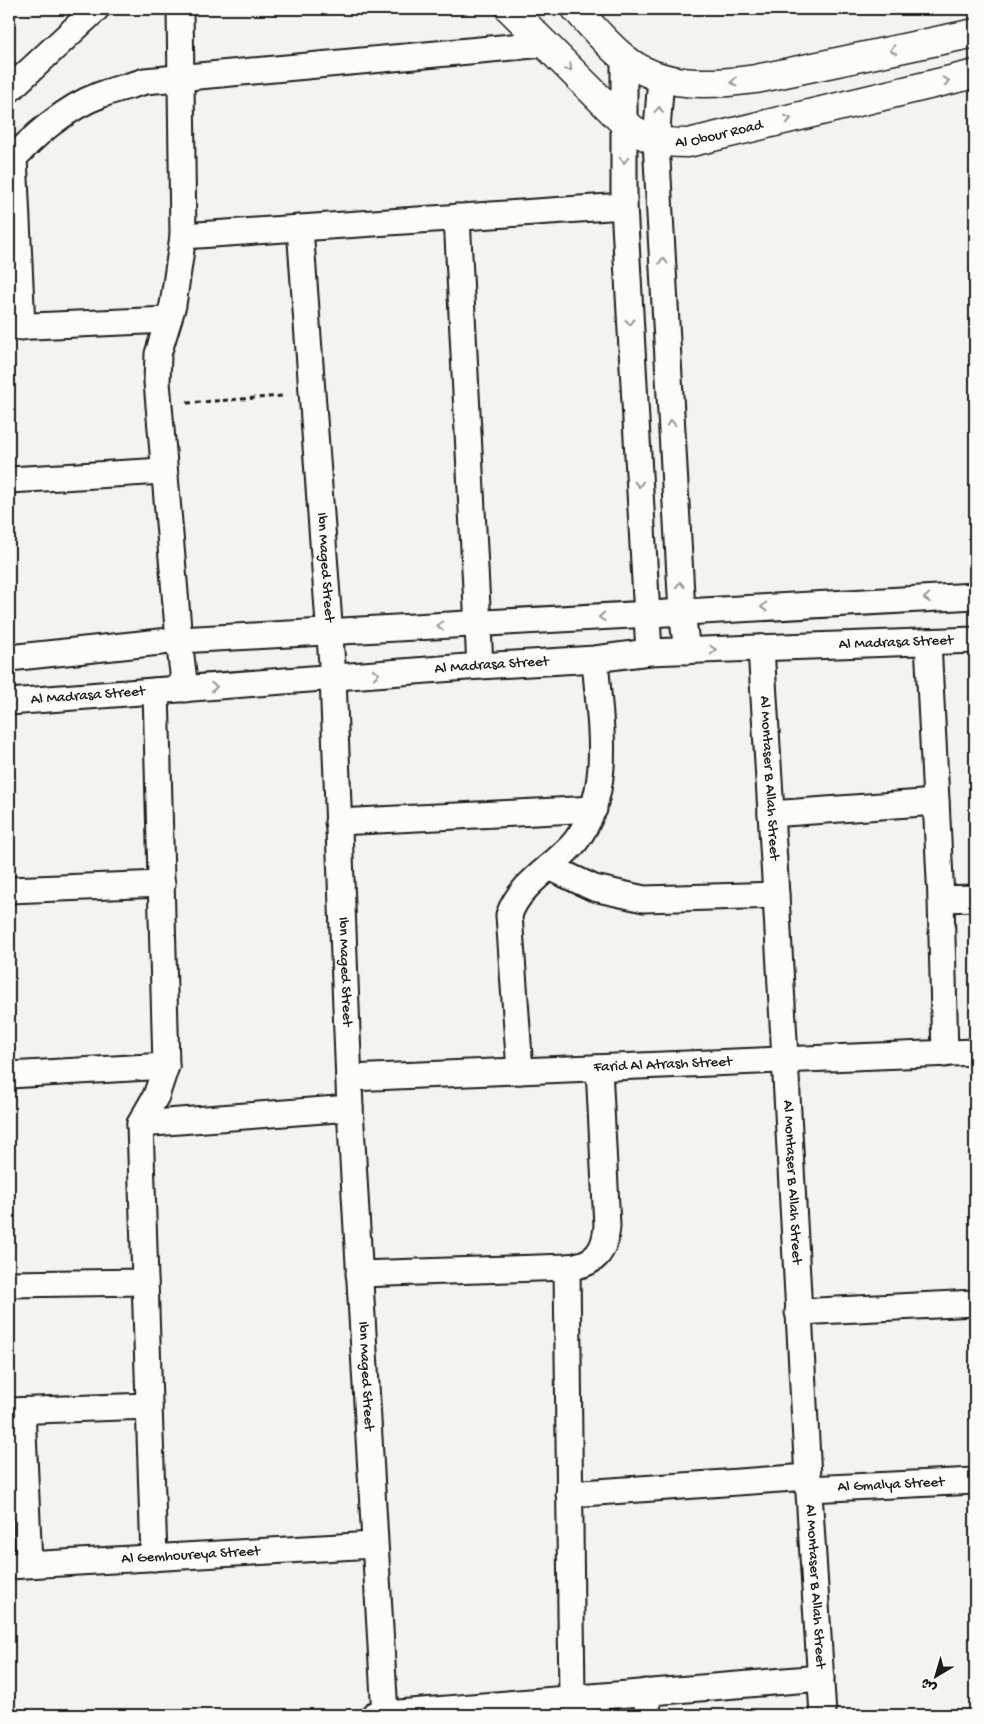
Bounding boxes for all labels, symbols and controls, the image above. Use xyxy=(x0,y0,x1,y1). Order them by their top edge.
one-way arrow xyxy=(889,44,898,55)
one-way arrow xyxy=(563,62,572,71)
one-way arrow xyxy=(730,76,738,87)
one-way arrow xyxy=(941,76,950,87)
one-way arrow xyxy=(653,105,664,113)
one-way arrow xyxy=(783,114,792,125)
street label: Al Obour Road xyxy=(675,116,766,152)
one-way arrow xyxy=(619,156,629,164)
one-way arrow xyxy=(657,257,668,265)
one-way arrow xyxy=(625,318,636,326)
one-way arrow xyxy=(666,419,677,427)
one-way arrow xyxy=(634,480,645,488)
street label: Ibn Maged Street xyxy=(312,512,338,624)
one-way arrow xyxy=(675,581,686,589)
one-way arrow xyxy=(922,593,930,604)
one-way arrow xyxy=(760,602,768,613)
one-way arrow xyxy=(598,611,606,622)
one-way arrow xyxy=(436,620,444,631)
street label: Al Madrasa Street xyxy=(838,632,955,654)
one-way arrow xyxy=(709,645,717,656)
street label: Al Madrasa Street xyxy=(434,653,551,678)
one-way arrow xyxy=(373,669,381,680)
one-way arrow xyxy=(211,681,219,692)
street label: Al Madrasa Street xyxy=(30,683,147,709)
street label: Al Montaser B Allah Street xyxy=(755,695,783,862)
street label: Ibn Maged Street xyxy=(333,916,356,1029)
street label: Farid Al Atrash Street xyxy=(592,1053,734,1077)
street label: Al Montaser B Allah Street xyxy=(778,1100,805,1267)
street label: Ibn Maged Street xyxy=(353,1321,378,1433)
street label: Al Gmalya Street xyxy=(837,1473,947,1497)
street label: Al Montaser B Allah Street xyxy=(801,1504,829,1671)
street label: Al Gemhoureya Street xyxy=(121,1542,262,1569)
north arrow xyxy=(912,1652,962,1702)
text: ش xyxy=(918,1673,941,1696)

